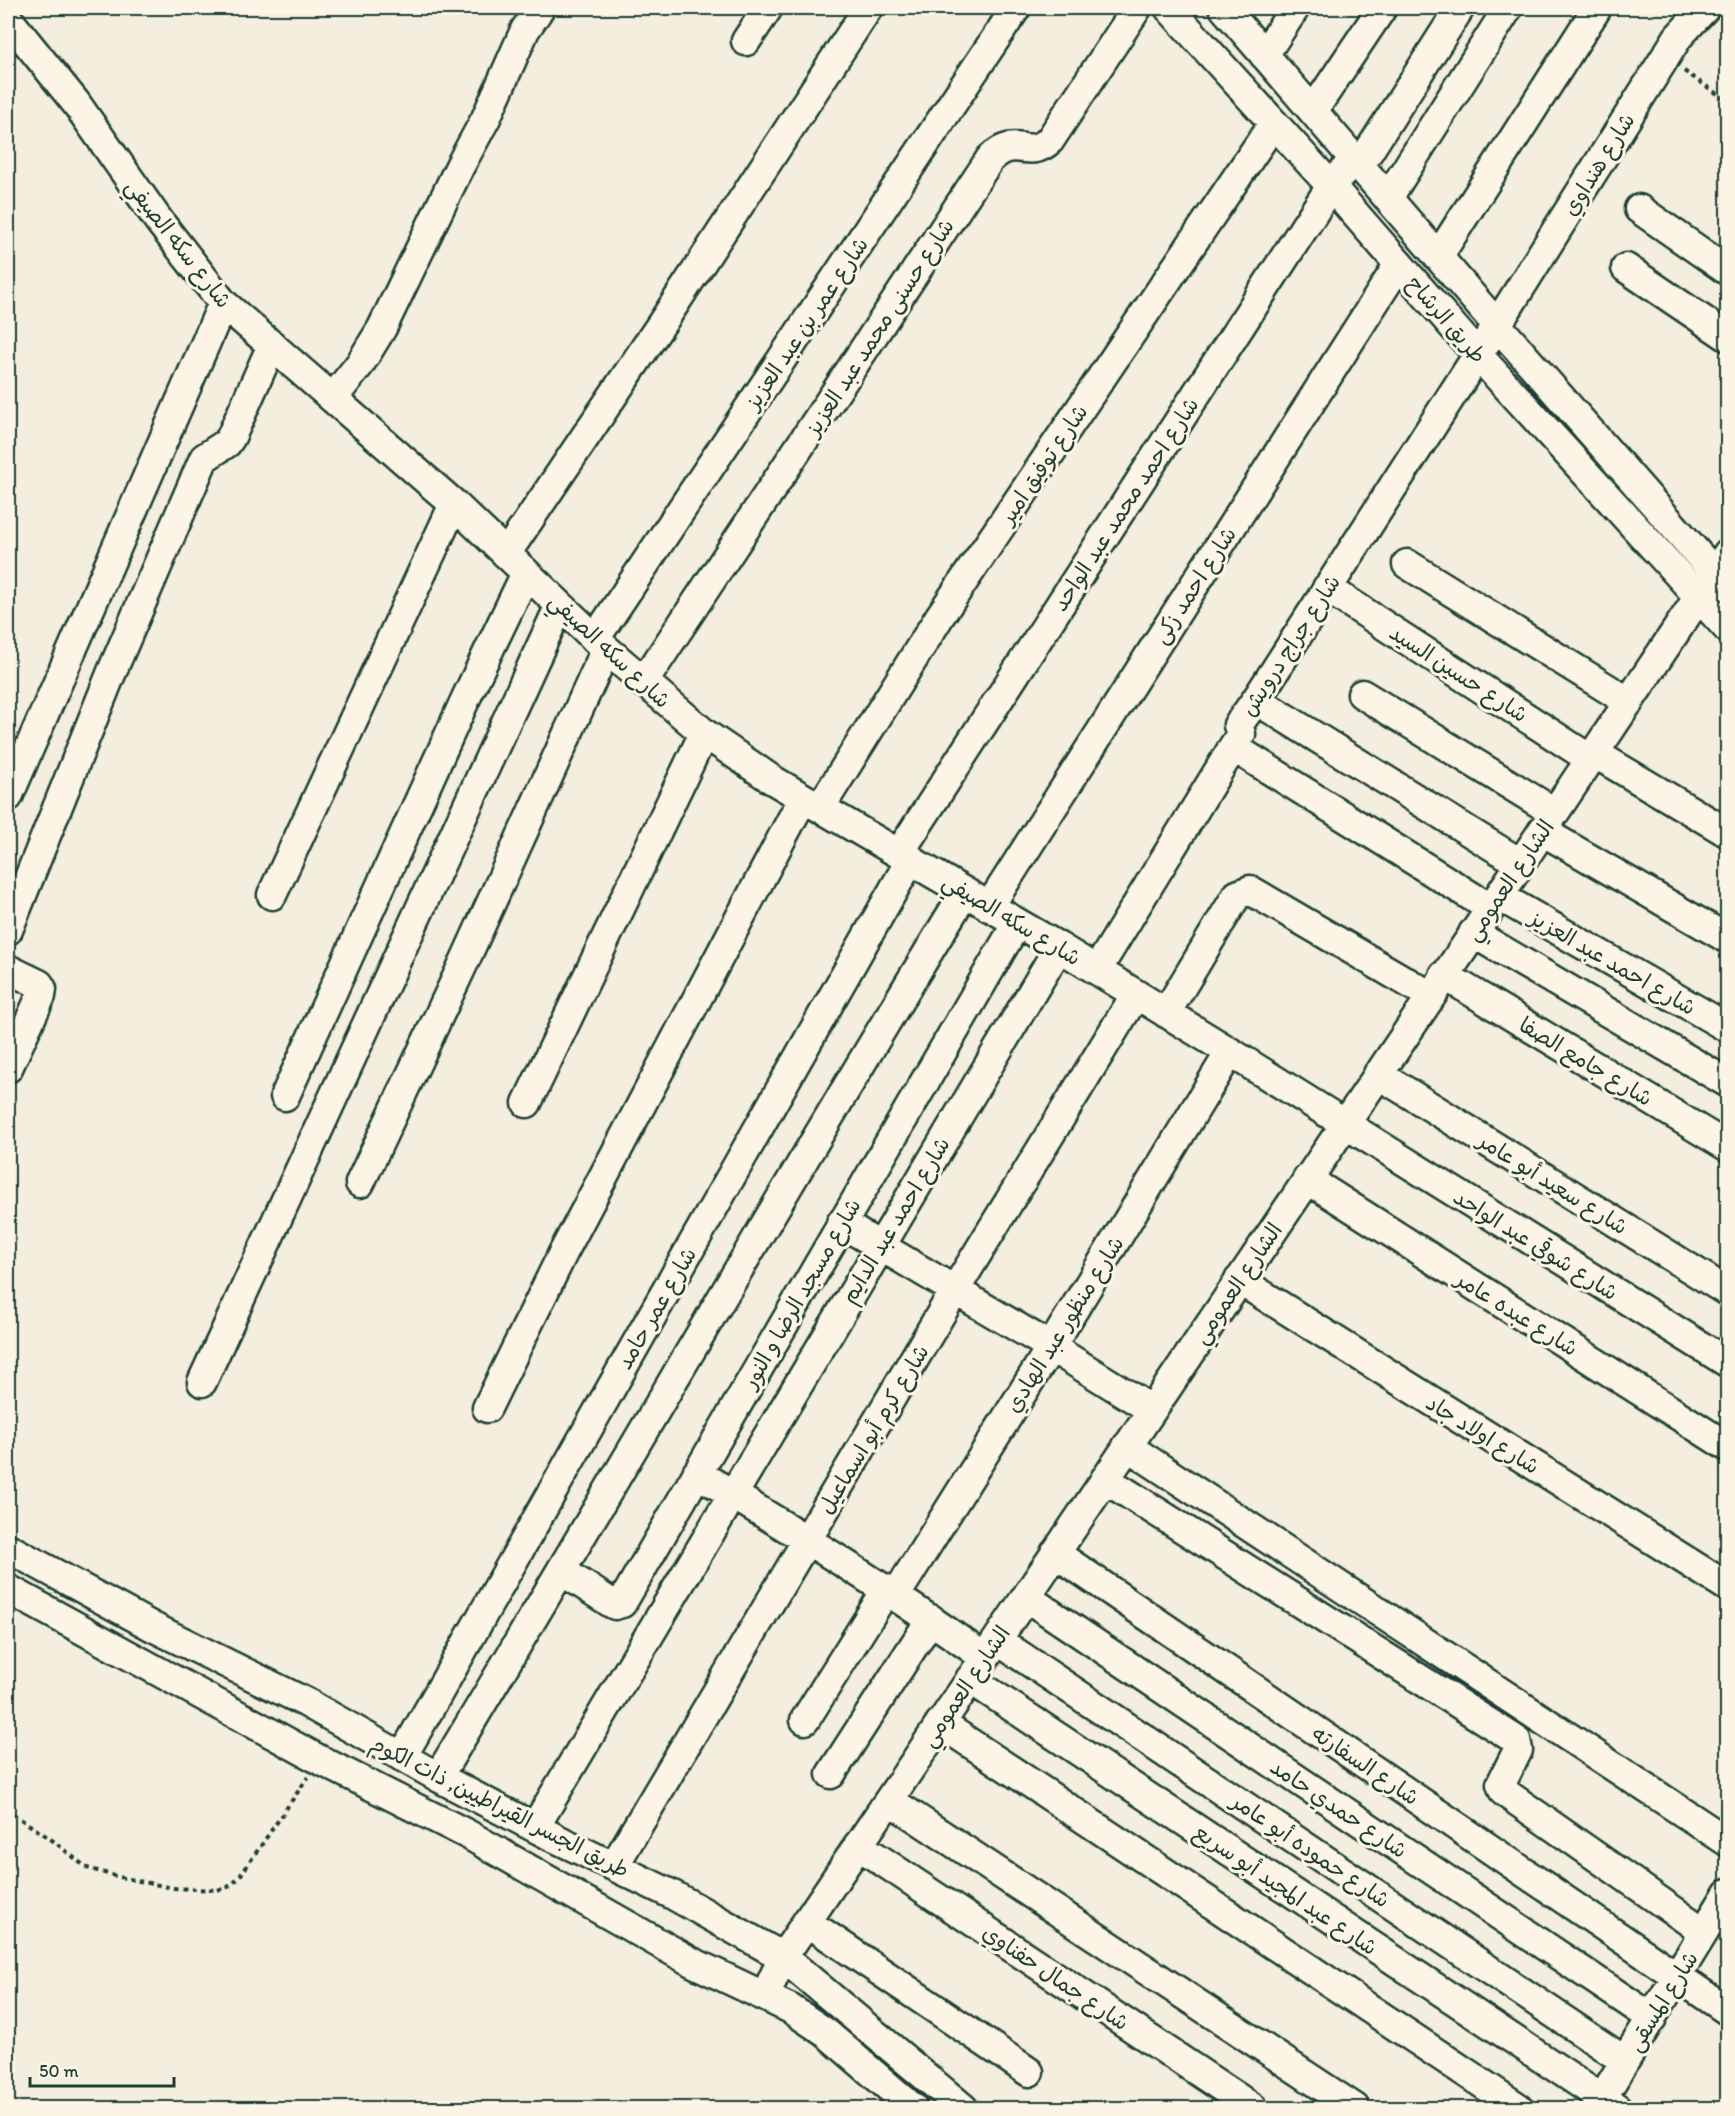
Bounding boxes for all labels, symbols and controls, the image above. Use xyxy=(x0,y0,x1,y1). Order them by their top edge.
street label: شارع هنداوي xyxy=(1556,108,1643,222)
street label: شارع سكه الصيفي xyxy=(115,173,237,317)
street label: شارع حسنى محمد عبد العزيز xyxy=(798,213,962,444)
street label: شارع عمر بن عبد العزيز xyxy=(738,232,876,417)
street label: طريق الرشاح xyxy=(1401,270,1492,369)
street label: شارع احمد محمد عبد الواحد xyxy=(1046,392,1206,617)
street label: شارع توفيق امير xyxy=(992,399,1095,532)
street label: شارع احمد زكى xyxy=(1147,522,1244,650)
street label: شارع جراج درويش xyxy=(1235,570,1348,722)
street label: شارع سكه الصيفي xyxy=(539,587,676,718)
street label: شارع حسين السيد xyxy=(1383,619,1533,730)
street label: الشارع العمومي xyxy=(1459,814,1565,949)
street label: شارع سكه الصيفي xyxy=(935,868,1086,976)
street label: شارع احمد عبد العزيز xyxy=(1522,903,1701,1023)
street label: شارع جامع الصفا xyxy=(1513,1011,1657,1114)
street label: شارع سعيد أبو عامر xyxy=(1470,1125,1633,1242)
street label: شارع احمد عبد الدايم xyxy=(835,1132,958,1310)
street label: شارع شوقي عبد الواحد xyxy=(1447,1183,1623,1309)
street label: شارع مسجد الرضا و النور xyxy=(735,1194,869,1396)
street label: الشارع العمومي xyxy=(1187,1217,1293,1352)
street label: شارع منظور عبد الهادي xyxy=(999,1231,1132,1419)
street label: شارع عمر حامد xyxy=(611,1242,704,1375)
street label: شارع عبده عامر xyxy=(1448,1264,1583,1364)
street label: شارع كرم أبو اسماعيل xyxy=(812,1340,938,1521)
street label: شارع اولاد جاد xyxy=(1420,1389,1544,1482)
street label: الشارع العمومي xyxy=(915,1620,1021,1755)
street label: شارع السفارته xyxy=(1306,1720,1424,1813)
street label: طريق الجسر القيراطيين, ذات الكوم xyxy=(364,1729,634,1887)
street label: شارع حمدي حامد xyxy=(1264,1753,1412,1867)
street label: شارع حموده أبو عامر xyxy=(1223,1786,1395,1915)
street label: شارع عبد المجيد أبو سريع xyxy=(1188,1818,1383,1963)
street label: شارع جمال حفناوي xyxy=(976,1918,1134,2039)
street label: شارع المسقى xyxy=(1621,1946,1706,2057)
scale bar xyxy=(30,2050,174,2088)
text: 50 m xyxy=(39,2060,79,2082)

